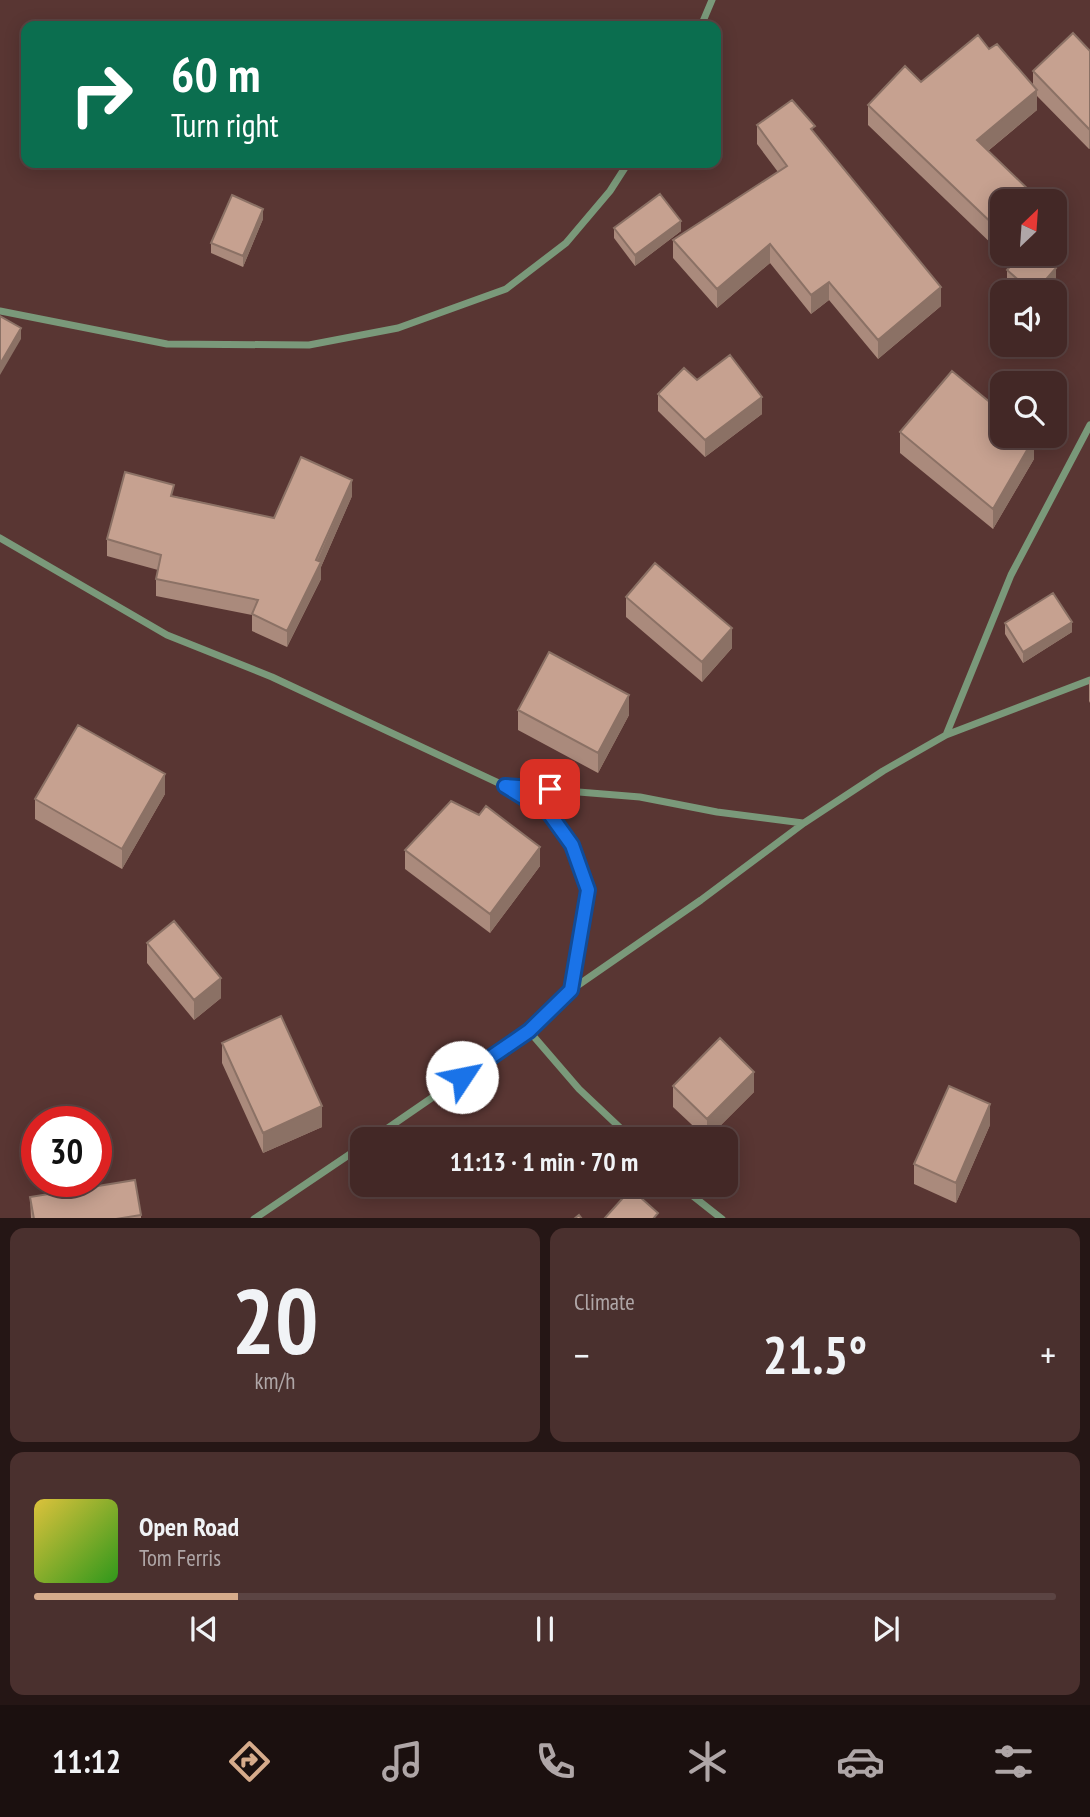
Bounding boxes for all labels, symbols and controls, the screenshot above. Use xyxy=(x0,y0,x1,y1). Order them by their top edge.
text: 60 m xyxy=(171,42,260,106)
icon: right xyxy=(56,49,147,140)
text: Turn right xyxy=(171,104,279,146)
north arrow xyxy=(990,189,1068,266)
map controls xyxy=(990,189,1067,448)
button: sound xyxy=(990,280,1067,357)
button: search xyxy=(990,371,1067,448)
pin xyxy=(520,759,580,819)
icon: arrive xyxy=(531,770,569,808)
position arrow xyxy=(425,1040,499,1114)
speed limit sign: 30 xyxy=(21,1106,112,1197)
text: 11:13 · 1 min · 70 m xyxy=(450,1145,638,1178)
text: 20 xyxy=(232,1261,319,1379)
text: Climate xyxy=(574,1287,635,1316)
text: 21.5° xyxy=(763,1321,867,1388)
text: − xyxy=(574,1330,590,1379)
text: + xyxy=(1040,1330,1056,1379)
text: km/h xyxy=(255,1366,295,1395)
text: Open Road xyxy=(139,1510,239,1543)
text: Tom Ferris xyxy=(139,1543,221,1572)
icon: previous xyxy=(185,1610,223,1648)
icon: pause xyxy=(526,1610,564,1648)
icon: next xyxy=(867,1610,905,1648)
icon: directions xyxy=(225,1737,274,1786)
icon: music xyxy=(378,1737,427,1786)
icon: phone xyxy=(531,1737,580,1786)
icon: climate xyxy=(683,1737,732,1786)
icon: car xyxy=(836,1737,885,1786)
icon: filters xyxy=(989,1737,1038,1786)
text: 11:12 xyxy=(52,1740,121,1782)

